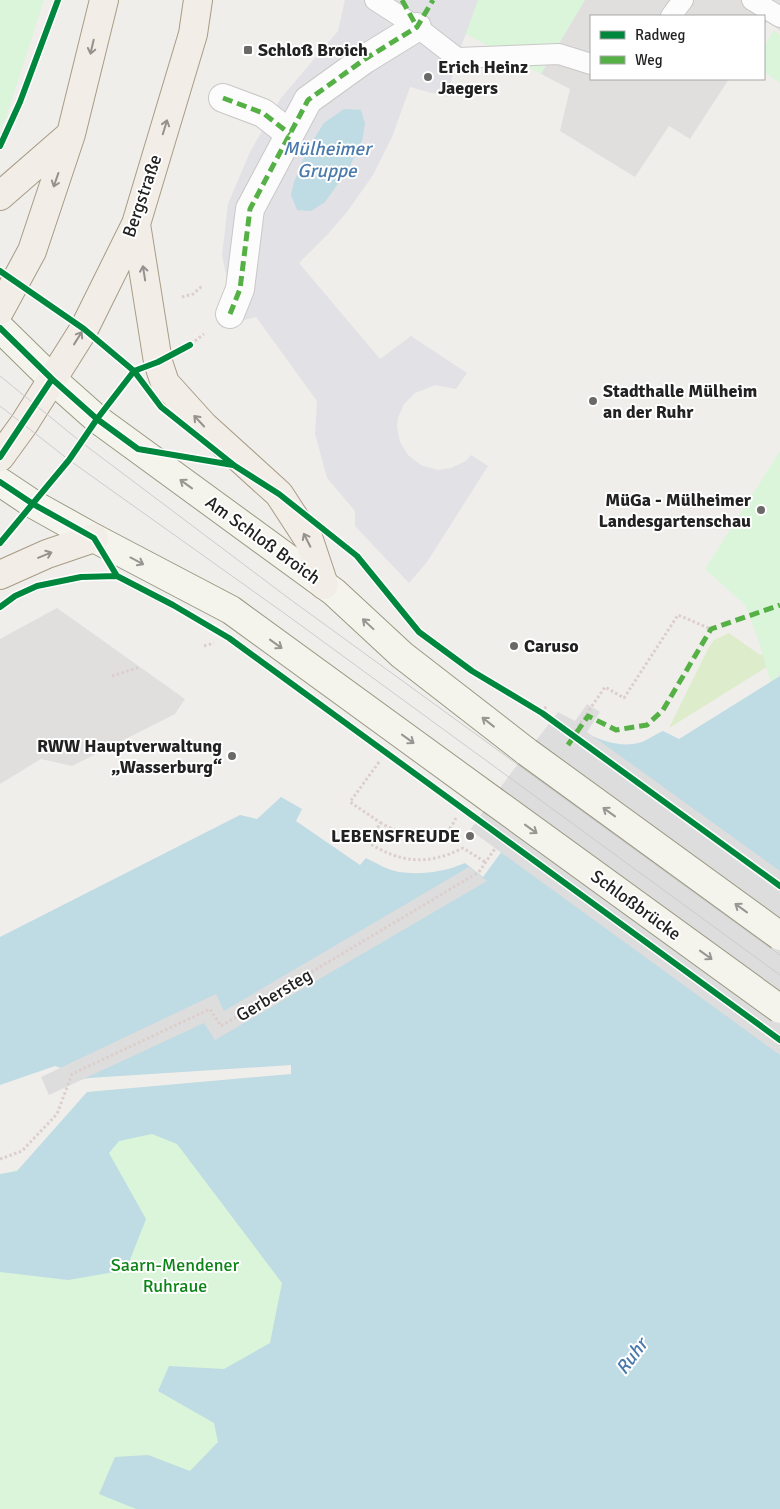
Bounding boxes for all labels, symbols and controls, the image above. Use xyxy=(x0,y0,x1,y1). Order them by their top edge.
legend xyxy=(590,15,765,80)
text: Radweg xyxy=(635,26,686,44)
one-way arrow xyxy=(87,39,96,55)
place label: Schloß Broich xyxy=(258,39,368,61)
marker: Schloß Broich xyxy=(242,44,254,56)
text: Weg xyxy=(635,51,663,69)
place label: Erich Heinz Jaegers xyxy=(438,56,528,99)
marker: Erich Heinz Jaegers xyxy=(422,71,434,83)
one-way arrow xyxy=(161,120,171,136)
water label: Mülheimer Gruppe xyxy=(283,137,374,183)
street label: Bergstraße xyxy=(118,152,166,240)
one-way arrow xyxy=(51,171,60,187)
one-way arrow xyxy=(138,266,148,282)
one-way arrow xyxy=(73,332,83,346)
place label: Stadthalle Mülheim an der Ruhr xyxy=(603,380,757,423)
marker: Stadthalle Mülheim an der Ruhr xyxy=(587,395,599,407)
one-way arrow xyxy=(193,414,205,427)
one-way arrow xyxy=(179,479,193,489)
place label: MüGa - Mülheimer Landesgartenschau xyxy=(598,489,752,532)
street label: Am Schloß Broich xyxy=(201,491,325,589)
marker: MüGa - Mülheimer Landesgartenschau xyxy=(755,504,767,516)
one-way arrow xyxy=(302,532,312,547)
one-way arrow xyxy=(37,550,52,559)
one-way arrow xyxy=(129,557,144,566)
one-way arrow xyxy=(361,618,374,630)
place label: Caruso xyxy=(524,635,579,657)
one-way arrow xyxy=(269,638,282,649)
marker: Caruso xyxy=(508,640,520,652)
one-way arrow xyxy=(482,717,495,728)
one-way arrow xyxy=(401,734,415,744)
place label: RWW Hauptverwaltung „Wasserburg“ xyxy=(37,735,222,778)
marker: RWW Hauptverwaltung „Wasserburg“ xyxy=(226,750,238,762)
one-way arrow xyxy=(602,807,616,817)
one-way arrow xyxy=(524,824,538,834)
place label: LEBENSFREUDE xyxy=(331,825,460,847)
marker: LEBENSFREUDE xyxy=(464,830,476,842)
street label: Schloßbrücke xyxy=(587,865,685,945)
one-way arrow xyxy=(734,903,748,913)
one-way arrow xyxy=(698,950,712,960)
street label: Gerbersteg xyxy=(232,964,316,1026)
park label: Saarn-Mendener Ruhraue xyxy=(111,1254,240,1297)
water label: Ruhr xyxy=(611,1332,655,1379)

